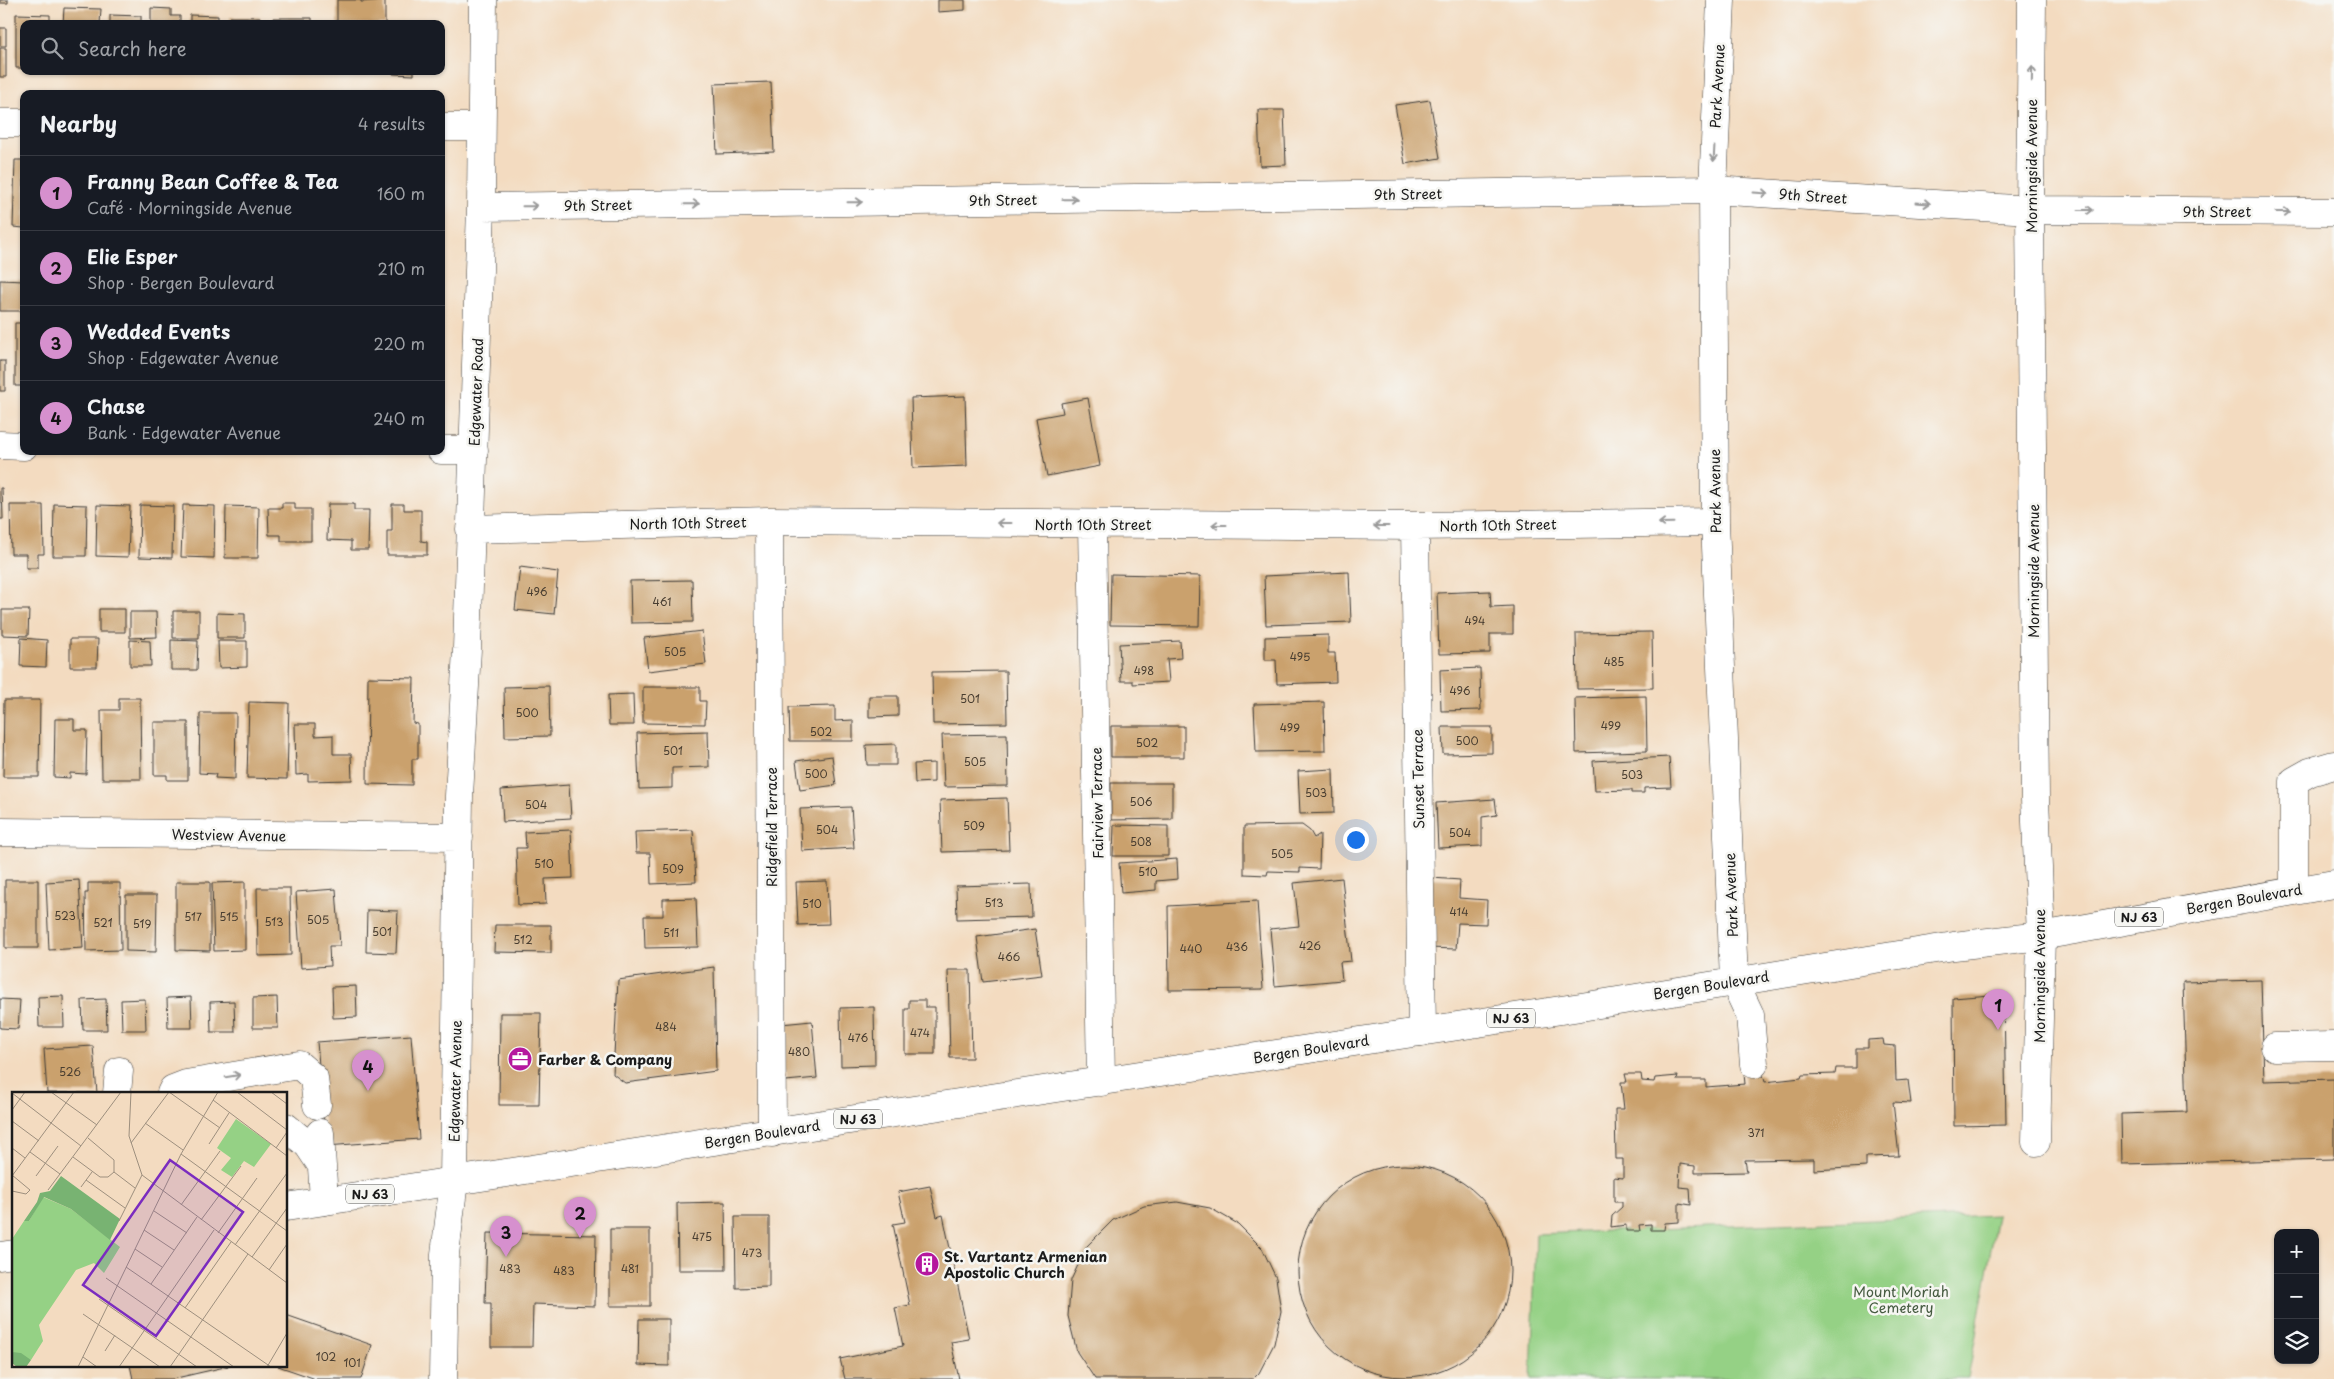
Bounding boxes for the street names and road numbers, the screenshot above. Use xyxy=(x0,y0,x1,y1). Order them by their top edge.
street label: Park Avenue xyxy=(1704,43,1730,129)
street label: Morningside Avenue xyxy=(2021,99,2042,233)
street label: 9th Street xyxy=(1374,183,1443,205)
street label: 9th Street xyxy=(1778,183,1848,209)
street label: 9th Street xyxy=(969,189,1038,211)
street label: 9th Street xyxy=(564,194,633,216)
street label: 9th Street xyxy=(2183,201,2251,222)
street label: Edgewater Road xyxy=(464,338,488,446)
street label: Park Avenue xyxy=(1704,448,1726,533)
street label: Morningside Avenue xyxy=(2023,504,2044,638)
street label: North 10th Street xyxy=(629,511,747,535)
street label: North 10th Street xyxy=(1439,513,1557,537)
street label: North 10th Street xyxy=(1034,514,1152,535)
street label: Sunset Terrace xyxy=(1407,729,1429,829)
street label: Fairview Terrace xyxy=(1086,747,1108,859)
street label: Ridgefield Terrace xyxy=(761,767,782,887)
street label: Westview Avenue xyxy=(171,824,287,847)
street label: Park Avenue xyxy=(1719,852,1743,938)
street label: Bergen Boulevard xyxy=(2184,878,2304,920)
road number: NJ 63 xyxy=(2115,908,2163,926)
street label: Morningside Avenue xyxy=(2029,909,2050,1043)
street label: Bergen Boulevard xyxy=(1651,965,1771,1005)
road number: NJ 63 xyxy=(1487,1008,1535,1028)
street label: Edgewater Avenue xyxy=(443,1019,467,1142)
street label: Bergen Boulevard xyxy=(1251,1029,1371,1069)
road number: NJ 63 xyxy=(834,1110,882,1128)
street label: Bergen Boulevard xyxy=(702,1114,822,1154)
road number: NJ 63 xyxy=(346,1184,394,1204)

